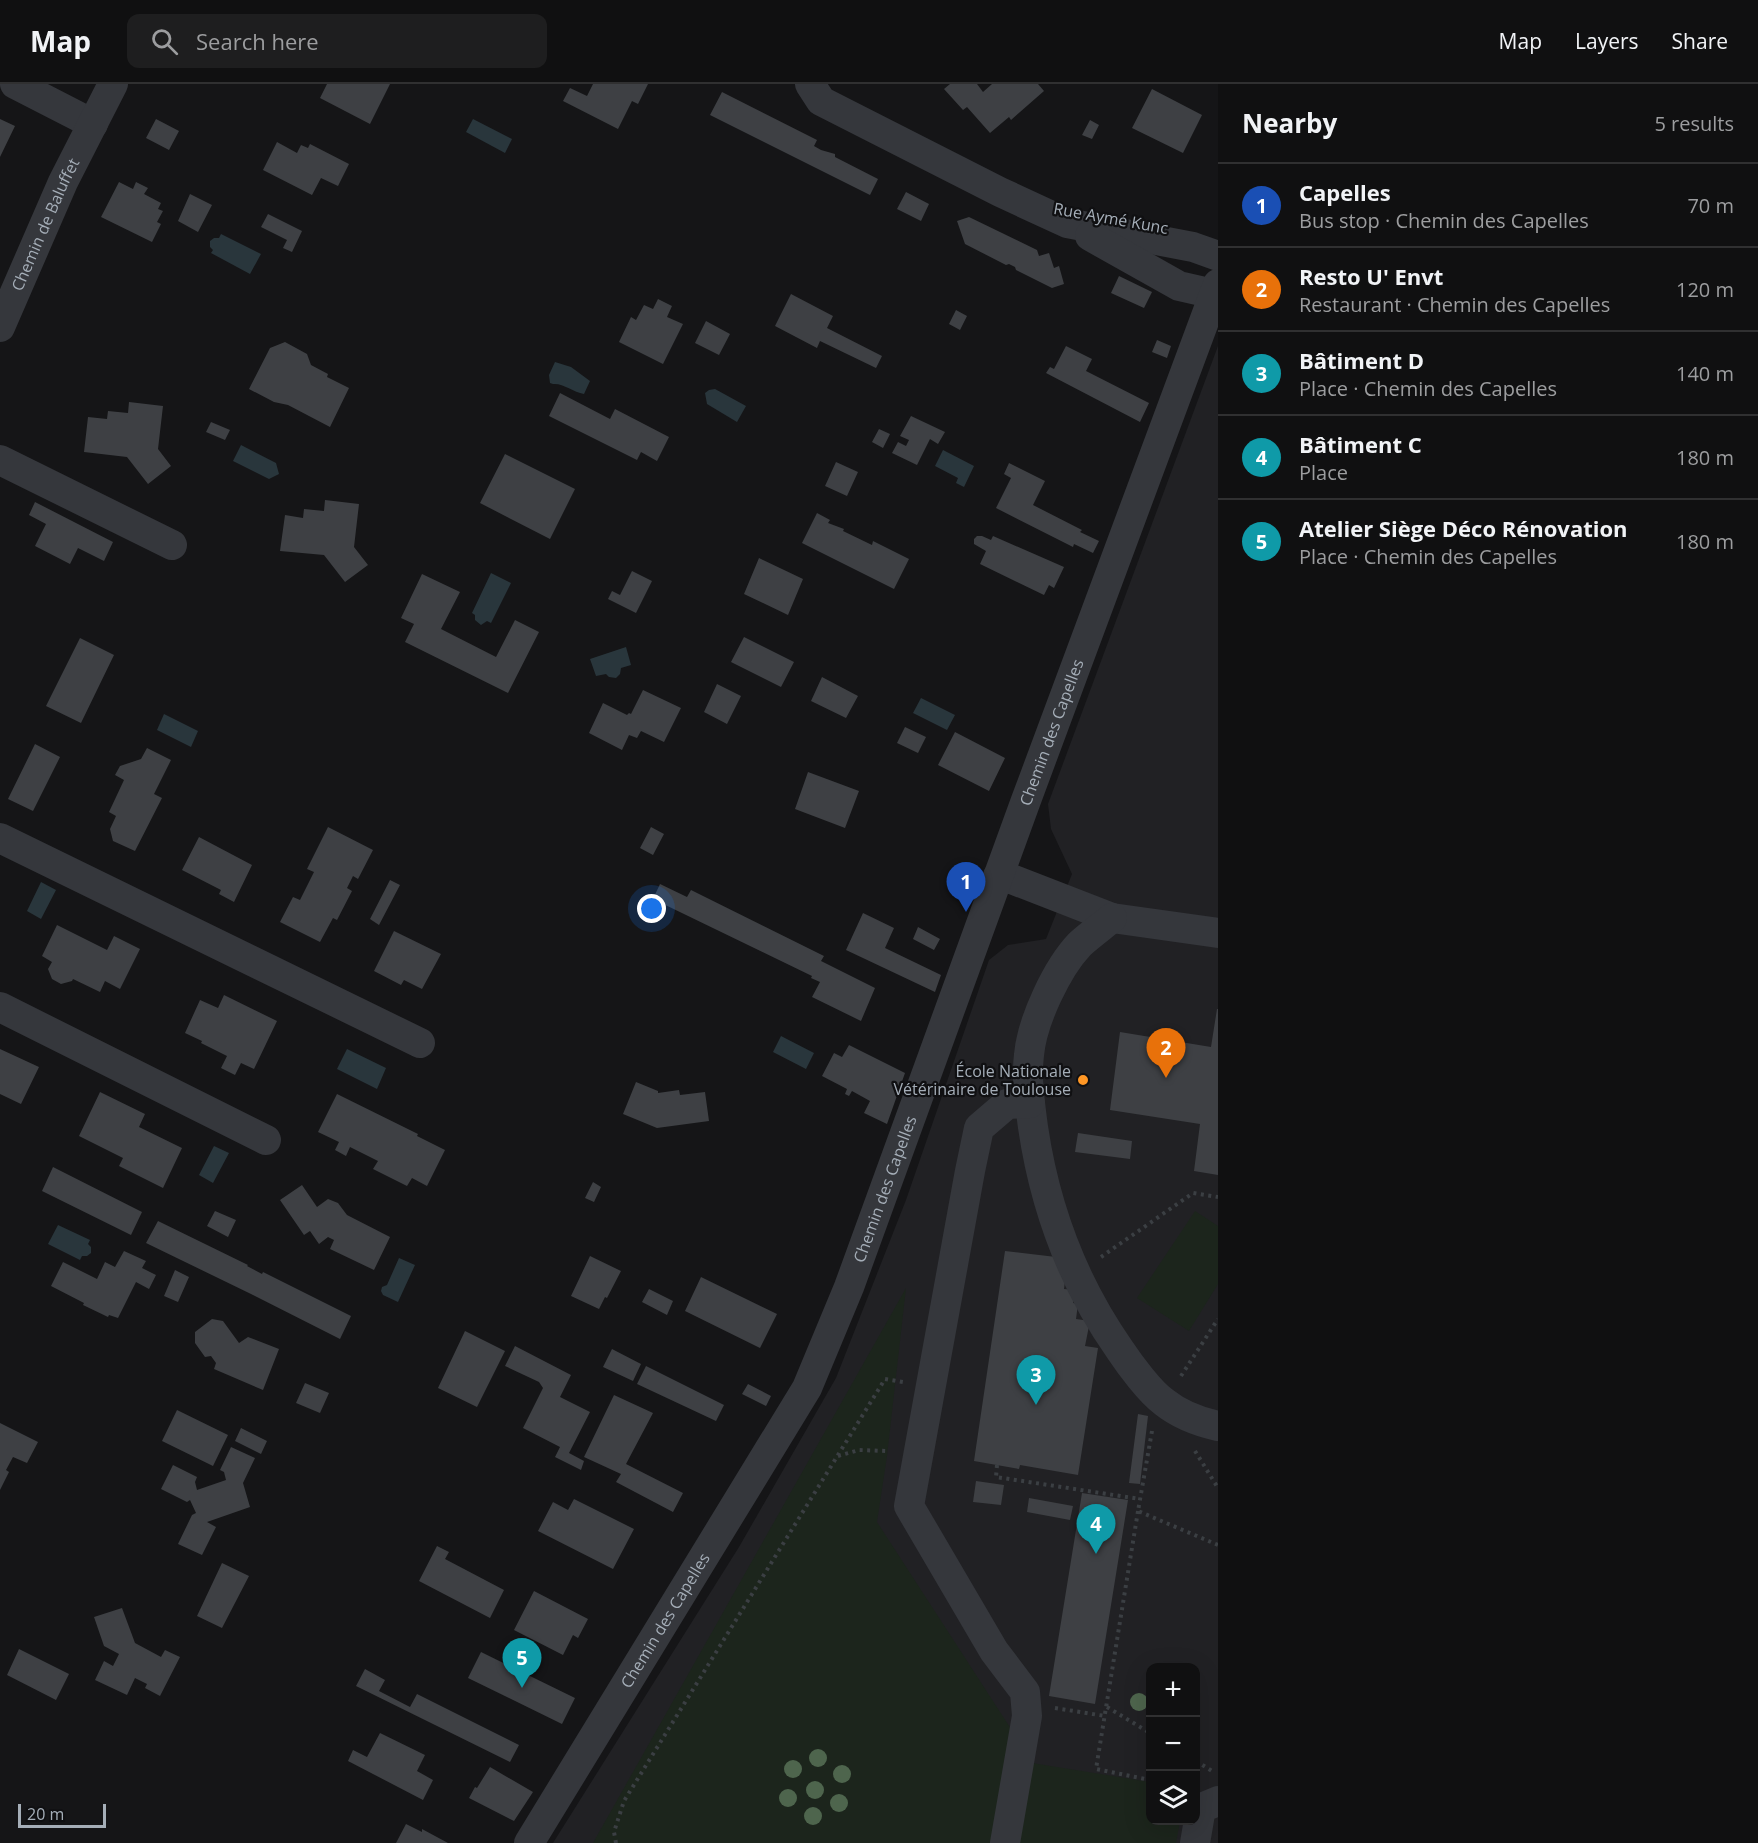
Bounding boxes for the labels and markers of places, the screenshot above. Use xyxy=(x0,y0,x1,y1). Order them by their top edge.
pin: 1 xyxy=(946,862,986,912)
pin: 2 xyxy=(1146,1028,1186,1078)
place label: École Nationale Vétérinaire de Toulouse xyxy=(894,1060,1071,1100)
marker: École Nationale Vétérinaire de Toulouse xyxy=(1076,1073,1090,1087)
pin: 3 xyxy=(1016,1356,1056,1405)
pin: 4 xyxy=(1076,1504,1116,1554)
pin: 5 xyxy=(502,1638,542,1688)

